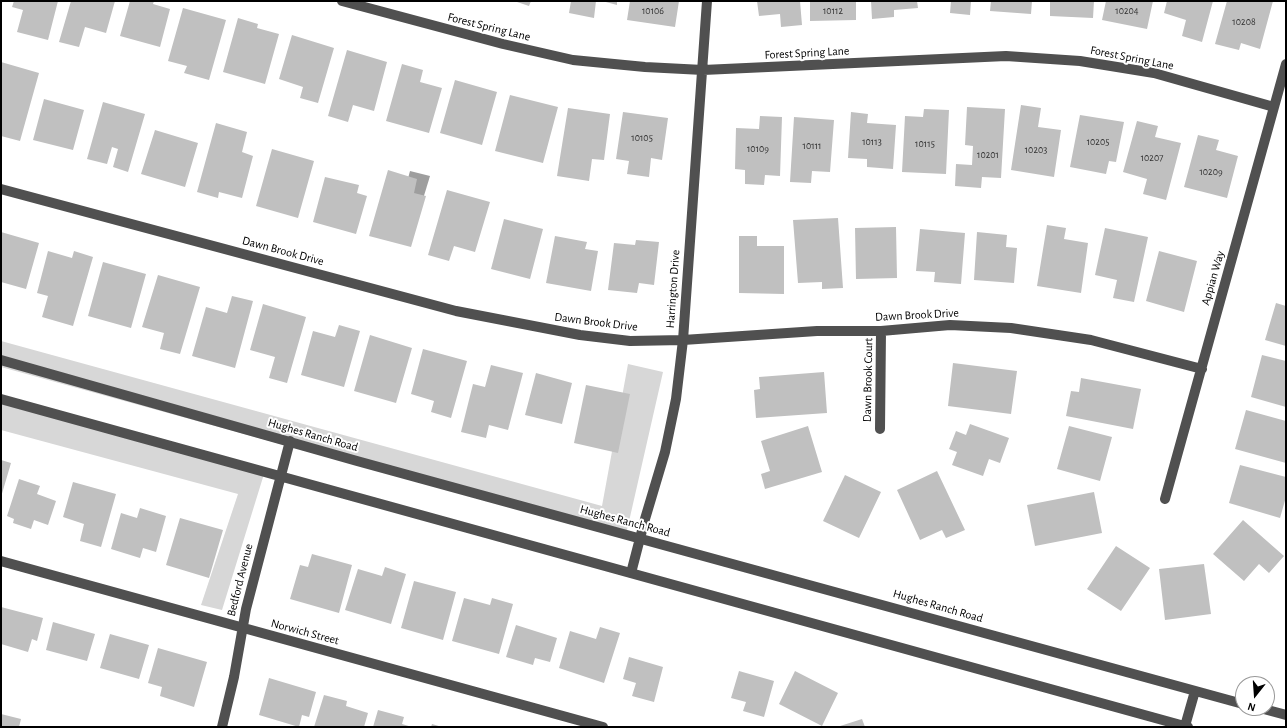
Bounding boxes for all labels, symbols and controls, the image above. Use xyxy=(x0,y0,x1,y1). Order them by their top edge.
house number: 10106 xyxy=(642,5,664,17)
house number: 10112 xyxy=(823,5,843,17)
house number: 10204 xyxy=(1115,5,1139,17)
street label: Forest Spring Lane xyxy=(446,10,532,44)
house number: 10208 xyxy=(1232,16,1256,28)
street label: Forest Spring Lane xyxy=(1089,43,1175,73)
street label: Forest Spring Lane xyxy=(764,44,850,62)
house number: 10105 xyxy=(631,132,653,144)
house number: 10113 xyxy=(862,136,882,148)
house number: 10205 xyxy=(1087,136,1109,148)
house number: 10115 xyxy=(915,138,935,150)
house number: 10111 xyxy=(802,140,822,152)
house number: 10109 xyxy=(747,143,769,155)
house number: 10203 xyxy=(1025,144,1047,156)
house number: 10201 xyxy=(977,149,999,161)
house number: 10207 xyxy=(1141,152,1163,164)
house number: 10209 xyxy=(1199,166,1223,178)
street label: Dawn Brook Drive xyxy=(241,233,325,269)
street label: Harrington Drive xyxy=(663,249,683,329)
street label: Appian Way xyxy=(1198,249,1228,307)
street label: Dawn Brook Drive xyxy=(875,306,959,324)
street label: Dawn Brook Drive xyxy=(554,310,638,334)
street label: Dawn Brook Court xyxy=(860,338,876,422)
street label: Hughes Ranch Road xyxy=(266,415,360,455)
street label: Hughes Ranch Road xyxy=(578,502,672,540)
street label: Bedford Avenue xyxy=(224,542,256,618)
street label: Hughes Ranch Road xyxy=(891,586,985,626)
street label: Norwich Street xyxy=(269,616,341,648)
north arrow xyxy=(1235,676,1275,716)
text: N xyxy=(1246,701,1257,713)

